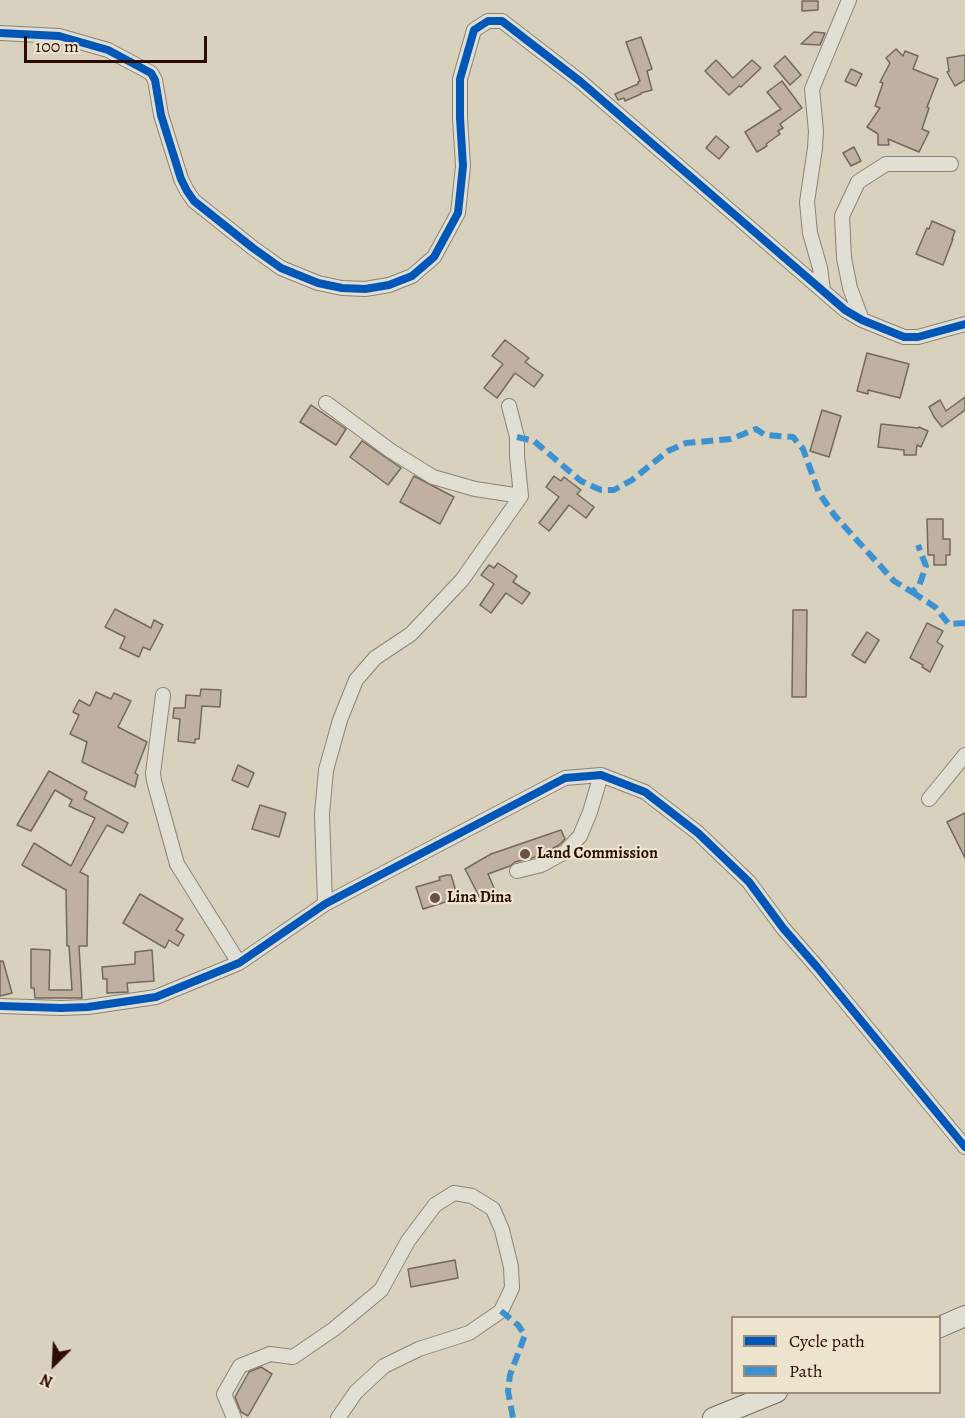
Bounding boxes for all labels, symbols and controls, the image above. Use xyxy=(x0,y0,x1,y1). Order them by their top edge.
scale bar xyxy=(27,24,210,62)
text: 100 m xyxy=(35,34,79,58)
place label: Land Commission xyxy=(537,844,658,864)
marker: Land Commission xyxy=(518,847,532,861)
place label: Lina Dina xyxy=(447,888,512,908)
marker: Lina Dina xyxy=(428,891,442,905)
legend xyxy=(731,1316,941,1394)
text: Cycle path xyxy=(789,1329,865,1353)
north arrow xyxy=(24,1334,84,1394)
text: Path xyxy=(789,1359,823,1383)
text: N xyxy=(37,1368,56,1393)

